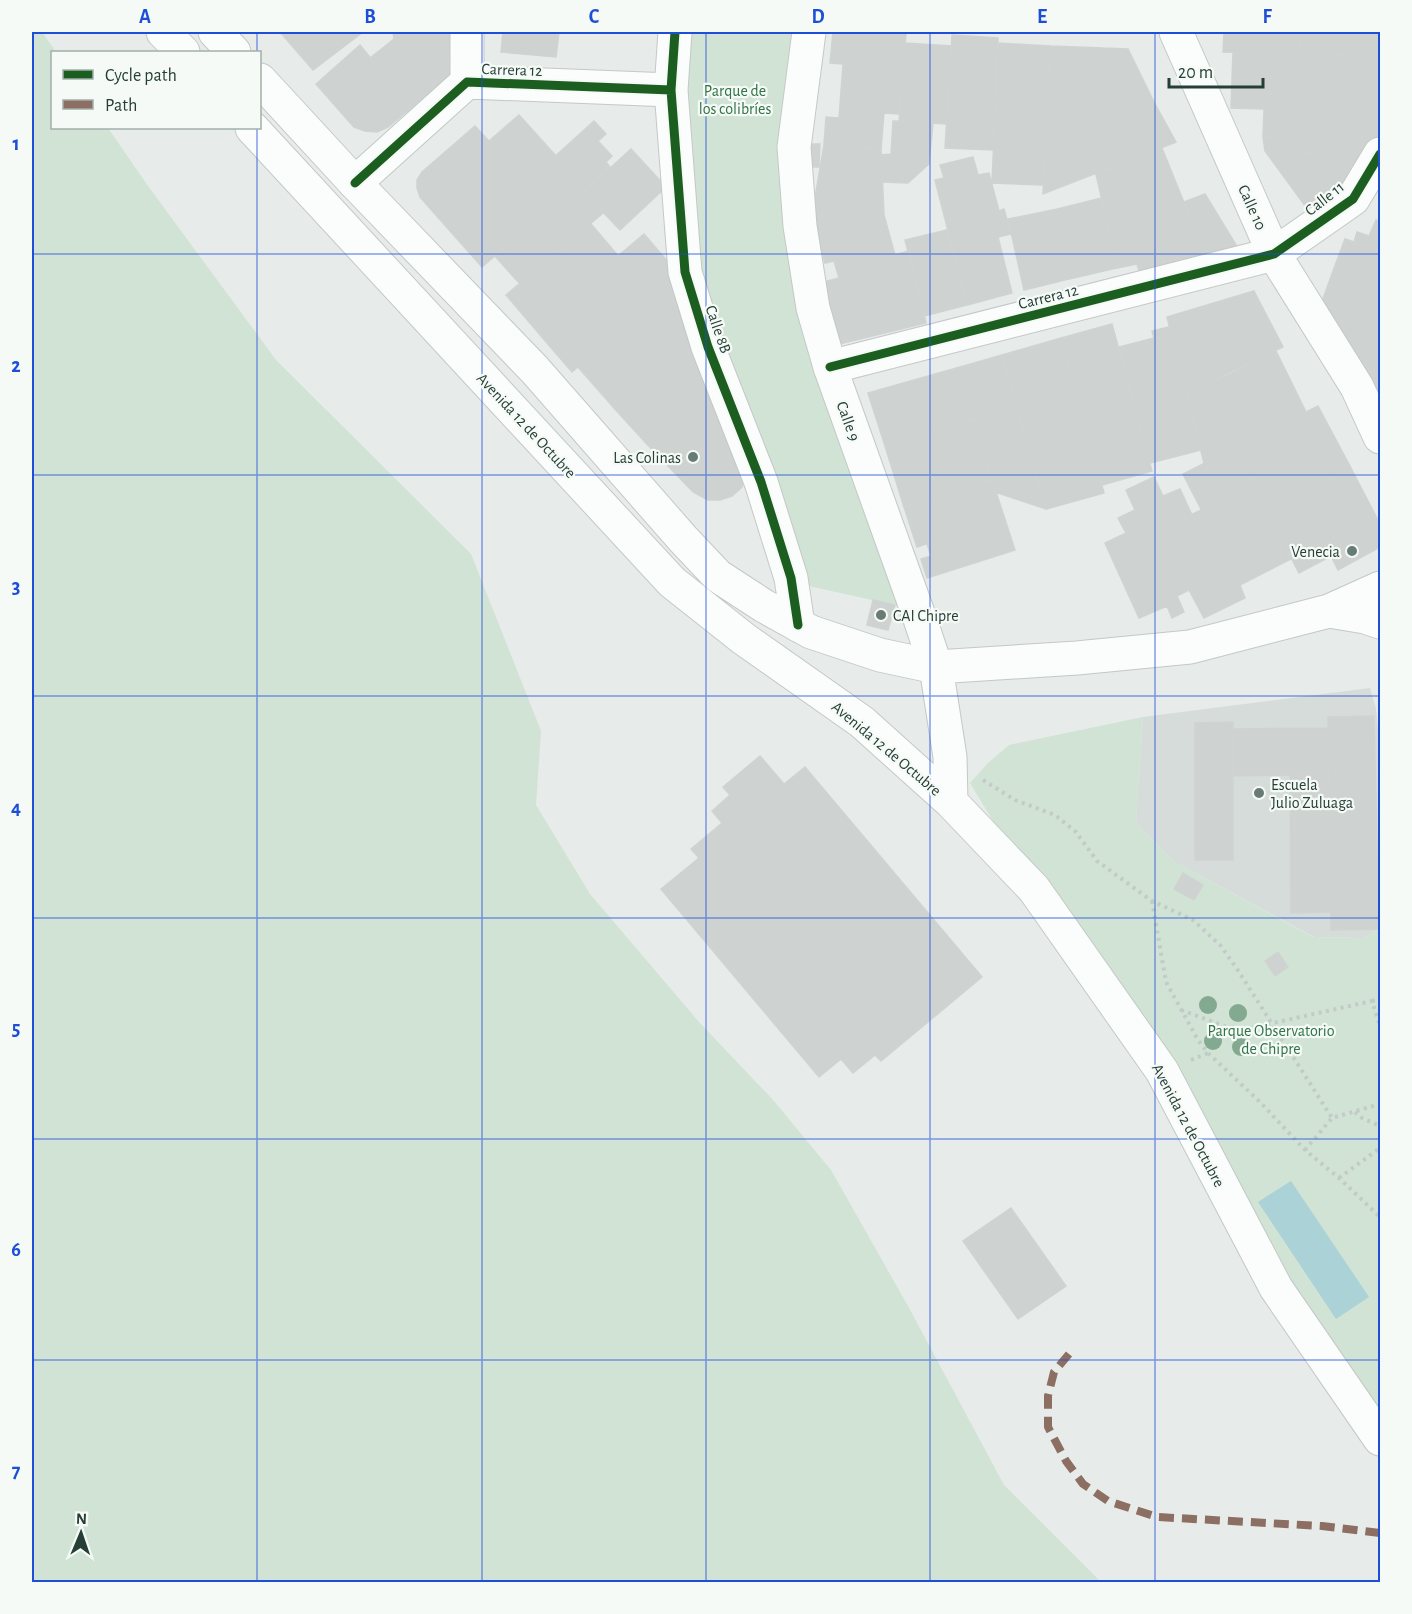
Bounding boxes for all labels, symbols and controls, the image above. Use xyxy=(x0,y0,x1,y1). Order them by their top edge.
text: A xyxy=(139,7,151,27)
text: B xyxy=(364,7,376,27)
text: C xyxy=(589,7,600,27)
text: D xyxy=(811,7,825,27)
text: E xyxy=(1037,7,1047,27)
text: F xyxy=(1262,7,1272,27)
legend xyxy=(51,51,261,129)
scale bar xyxy=(1169,51,1264,89)
street label: Carrera 12 xyxy=(481,61,543,79)
text: 20 m xyxy=(1178,64,1213,82)
text: Cycle path xyxy=(105,67,177,85)
park label: Parque de los colibríes xyxy=(699,83,771,117)
text: Path xyxy=(105,97,137,115)
text: 1 xyxy=(12,134,20,154)
street label: Calle 11 xyxy=(1302,179,1347,219)
street label: Calle 10 xyxy=(1235,182,1269,232)
street label: Carrera 12 xyxy=(1017,282,1080,312)
street label: Calle 8B xyxy=(702,303,734,355)
text: 2 xyxy=(11,356,21,376)
street label: Avenida 12 de Octubre xyxy=(474,370,579,481)
street label: Calle 9 xyxy=(834,399,863,443)
place label: Las Colinas xyxy=(613,450,681,466)
marker: Las Colinas xyxy=(686,450,700,464)
place label: Venecia xyxy=(1291,544,1340,560)
marker: Venecia xyxy=(1345,544,1359,558)
text: 3 xyxy=(12,577,20,597)
marker: CAI Chipre xyxy=(874,608,888,622)
place label: CAI Chipre xyxy=(893,608,959,624)
street label: Avenida 12 de Octubre xyxy=(829,699,944,799)
place label: Escuela Julio Zuluaga xyxy=(1271,777,1353,811)
marker: Escuela Julio Zuluaga xyxy=(1252,786,1266,800)
text: 4 xyxy=(11,798,21,818)
text: 5 xyxy=(12,1019,20,1039)
park label: Parque Observatorio de Chipre xyxy=(1207,1023,1335,1057)
street label: Avenida 12 de Octubre xyxy=(1149,1061,1227,1190)
text: 6 xyxy=(11,1240,21,1260)
text: 7 xyxy=(12,1461,21,1481)
north arrow xyxy=(51,1503,111,1563)
text: N xyxy=(76,1511,87,1527)

